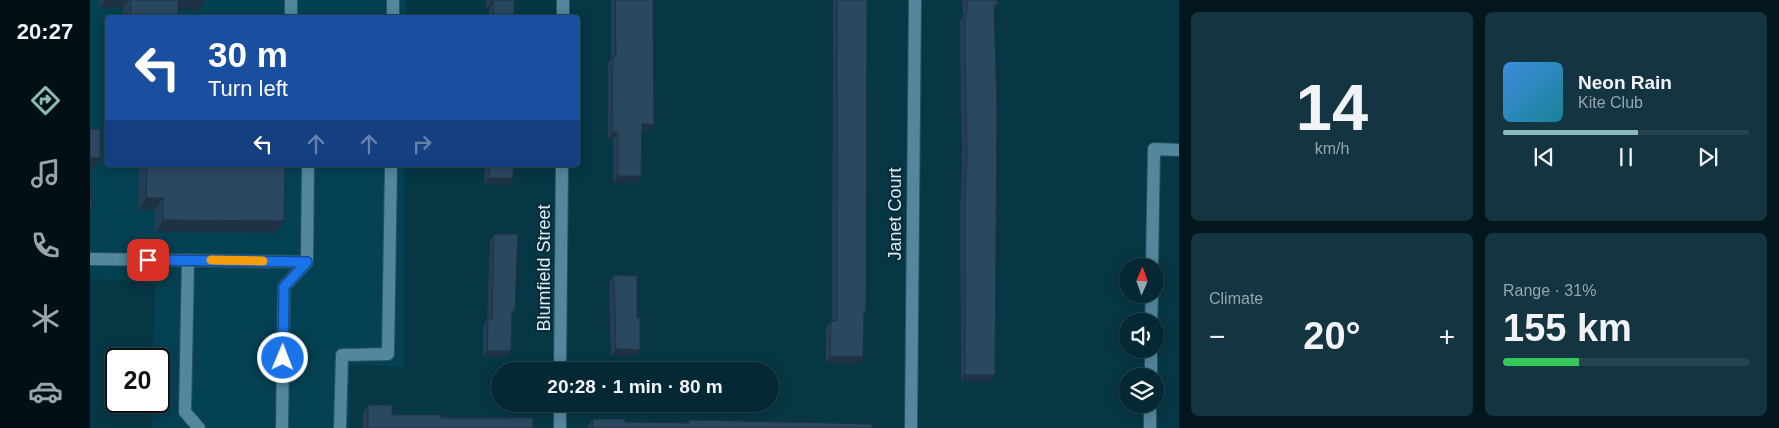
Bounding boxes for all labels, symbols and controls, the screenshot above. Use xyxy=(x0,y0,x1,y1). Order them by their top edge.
text: 20:27 xyxy=(17,19,73,44)
icon: left xyxy=(125,35,190,100)
text: 30 m xyxy=(208,35,288,74)
text: 14 xyxy=(1296,71,1368,144)
text: Neon Rain xyxy=(1578,72,1672,93)
text: Turn left xyxy=(208,76,288,101)
icon: directions xyxy=(28,83,63,118)
text: Kite Club xyxy=(1578,94,1643,111)
icon: left xyxy=(249,130,277,158)
icon: ahead xyxy=(302,130,330,158)
icon: ahead xyxy=(355,130,383,158)
icon: right xyxy=(408,130,436,158)
text: km/h xyxy=(1315,140,1349,157)
icon: previous xyxy=(1530,143,1558,171)
icon: pause xyxy=(1612,143,1640,171)
icon: next xyxy=(1694,143,1722,171)
icon: music xyxy=(28,156,63,191)
street label: Janet Court xyxy=(885,167,905,261)
street label: Blumfield Street xyxy=(534,204,554,332)
icon: phone xyxy=(28,228,63,263)
pin xyxy=(127,239,169,281)
icon: arrive xyxy=(134,246,162,274)
north arrow xyxy=(1119,258,1164,302)
map controls xyxy=(1119,258,1164,413)
text: Range · 31% xyxy=(1503,282,1596,299)
text: Climate xyxy=(1209,290,1263,307)
icon: climate xyxy=(28,301,63,336)
text: 155 km xyxy=(1503,307,1632,349)
button: sound xyxy=(1119,313,1164,358)
text: 20° xyxy=(1303,315,1361,357)
text: − xyxy=(1209,321,1225,352)
text: + xyxy=(1439,321,1455,352)
position arrow xyxy=(256,331,308,383)
speed limit sign: 20 xyxy=(105,348,170,413)
button: layers xyxy=(1119,368,1164,413)
icon: car xyxy=(28,374,63,409)
text: 20:28 · 1 min · 80 m xyxy=(547,376,723,397)

